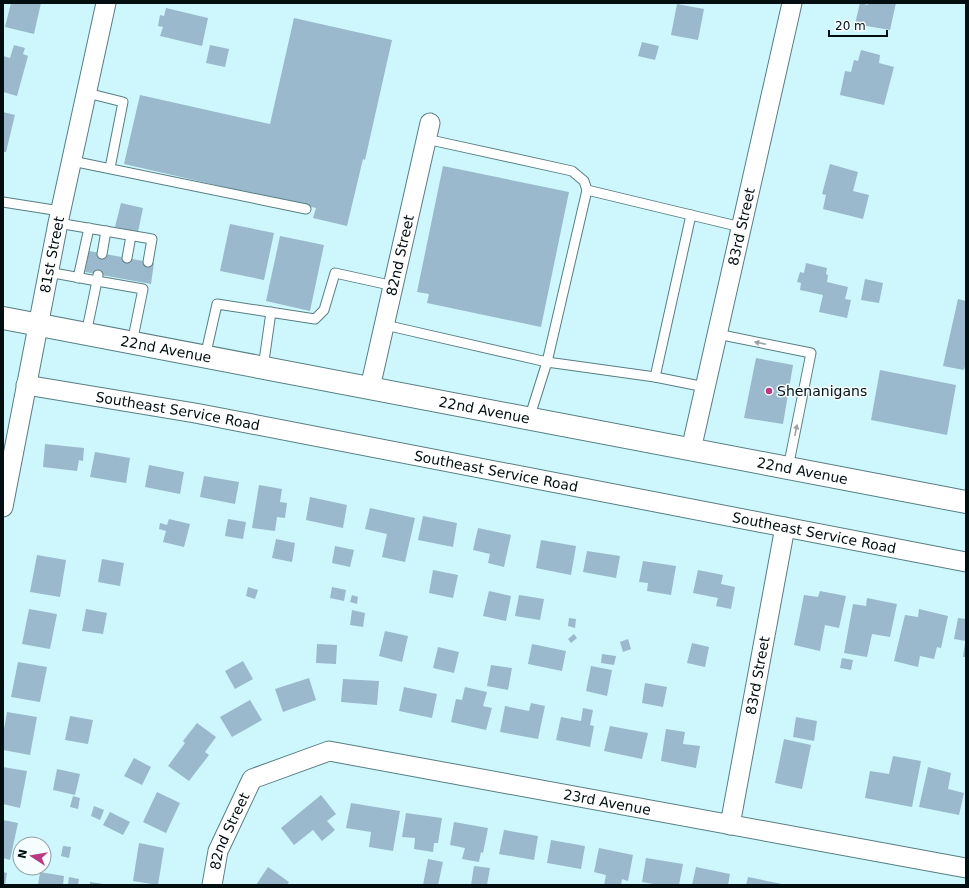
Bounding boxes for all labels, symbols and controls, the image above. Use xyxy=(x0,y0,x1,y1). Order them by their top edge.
scale bar xyxy=(829,12,887,38)
text: 20 m xyxy=(835,19,866,33)
street label: 83rd Street xyxy=(725,186,758,267)
street label: 82nd Street xyxy=(383,213,417,297)
street label: 81st Street xyxy=(37,214,67,294)
street label: 22nd Avenue xyxy=(119,333,213,366)
one-way arrow xyxy=(754,340,766,346)
place label: Shenanigans xyxy=(777,383,867,399)
marker: Shenanigans xyxy=(764,386,774,396)
street label: Southeast Service Road xyxy=(94,389,261,433)
street label: 22nd Avenue xyxy=(438,393,531,426)
one-way arrow xyxy=(793,424,799,436)
street label: Southeast Service Road xyxy=(413,448,579,495)
street label: 22nd Avenue xyxy=(756,454,849,487)
street label: Southeast Service Road xyxy=(731,509,898,556)
street label: 83rd Street xyxy=(743,635,773,716)
street label: 23rd Avenue xyxy=(562,786,652,818)
street label: 82nd Street xyxy=(207,789,253,871)
north arrow xyxy=(12,836,52,876)
text: N xyxy=(15,848,30,860)

